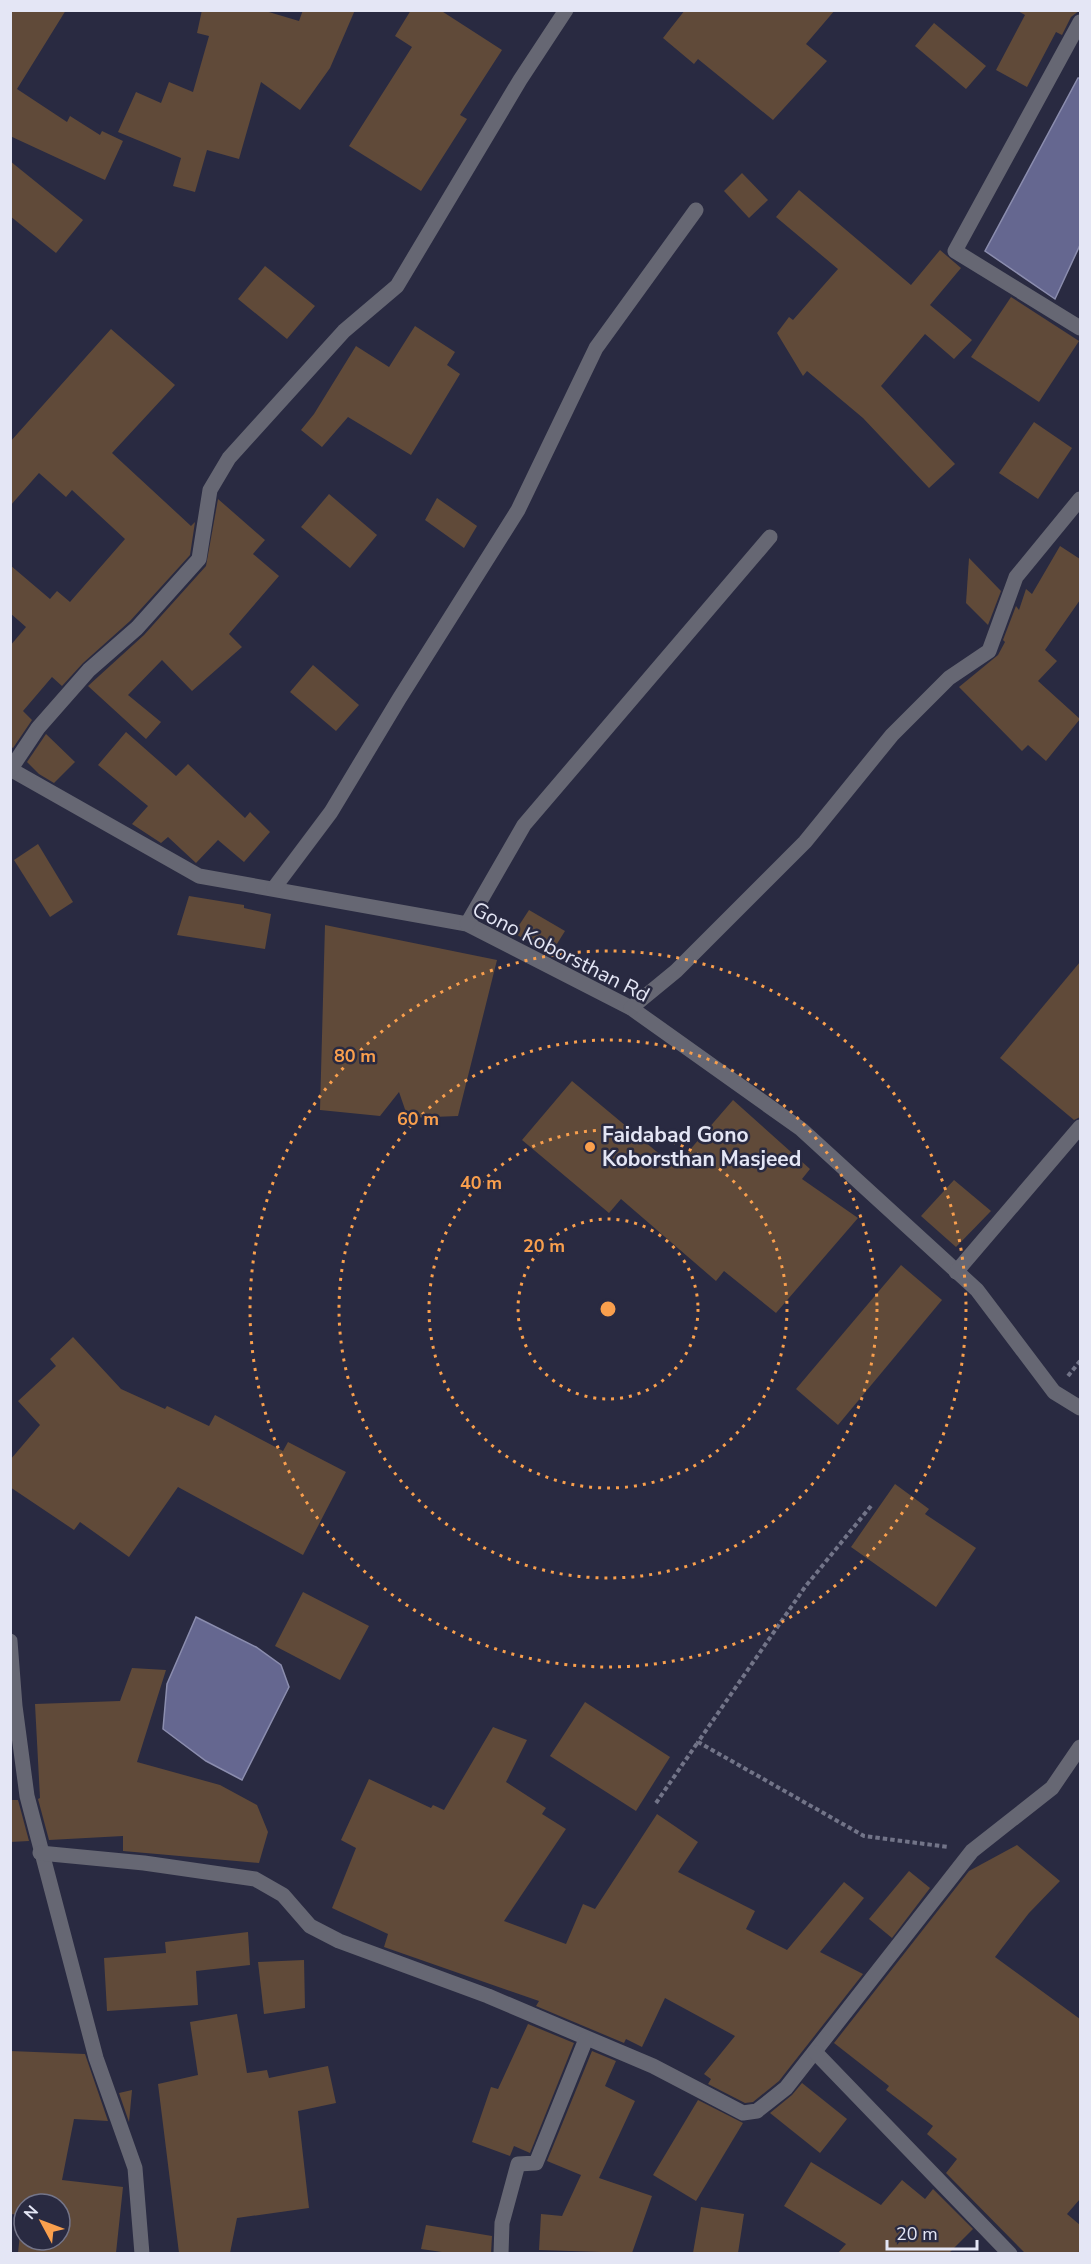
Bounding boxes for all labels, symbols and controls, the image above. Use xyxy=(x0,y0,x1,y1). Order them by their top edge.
street label: Gono Koborsthan Rd xyxy=(467,895,655,1009)
text: 80 m xyxy=(334,1044,376,1068)
text: 60 m xyxy=(397,1107,439,1131)
place label: Faidabad Gono Koborsthan Masjeed xyxy=(602,1121,801,1173)
marker: Faidabad Gono Koborsthan Masjeed xyxy=(583,1140,597,1154)
text: 40 m xyxy=(460,1171,502,1195)
text: 20 m xyxy=(523,1234,565,1258)
centre of rings xyxy=(598,1299,618,1319)
north arrow xyxy=(12,2192,72,2252)
text: N xyxy=(19,2201,44,2225)
scale bar xyxy=(887,2213,977,2251)
text: 20 m xyxy=(896,2222,938,2246)

